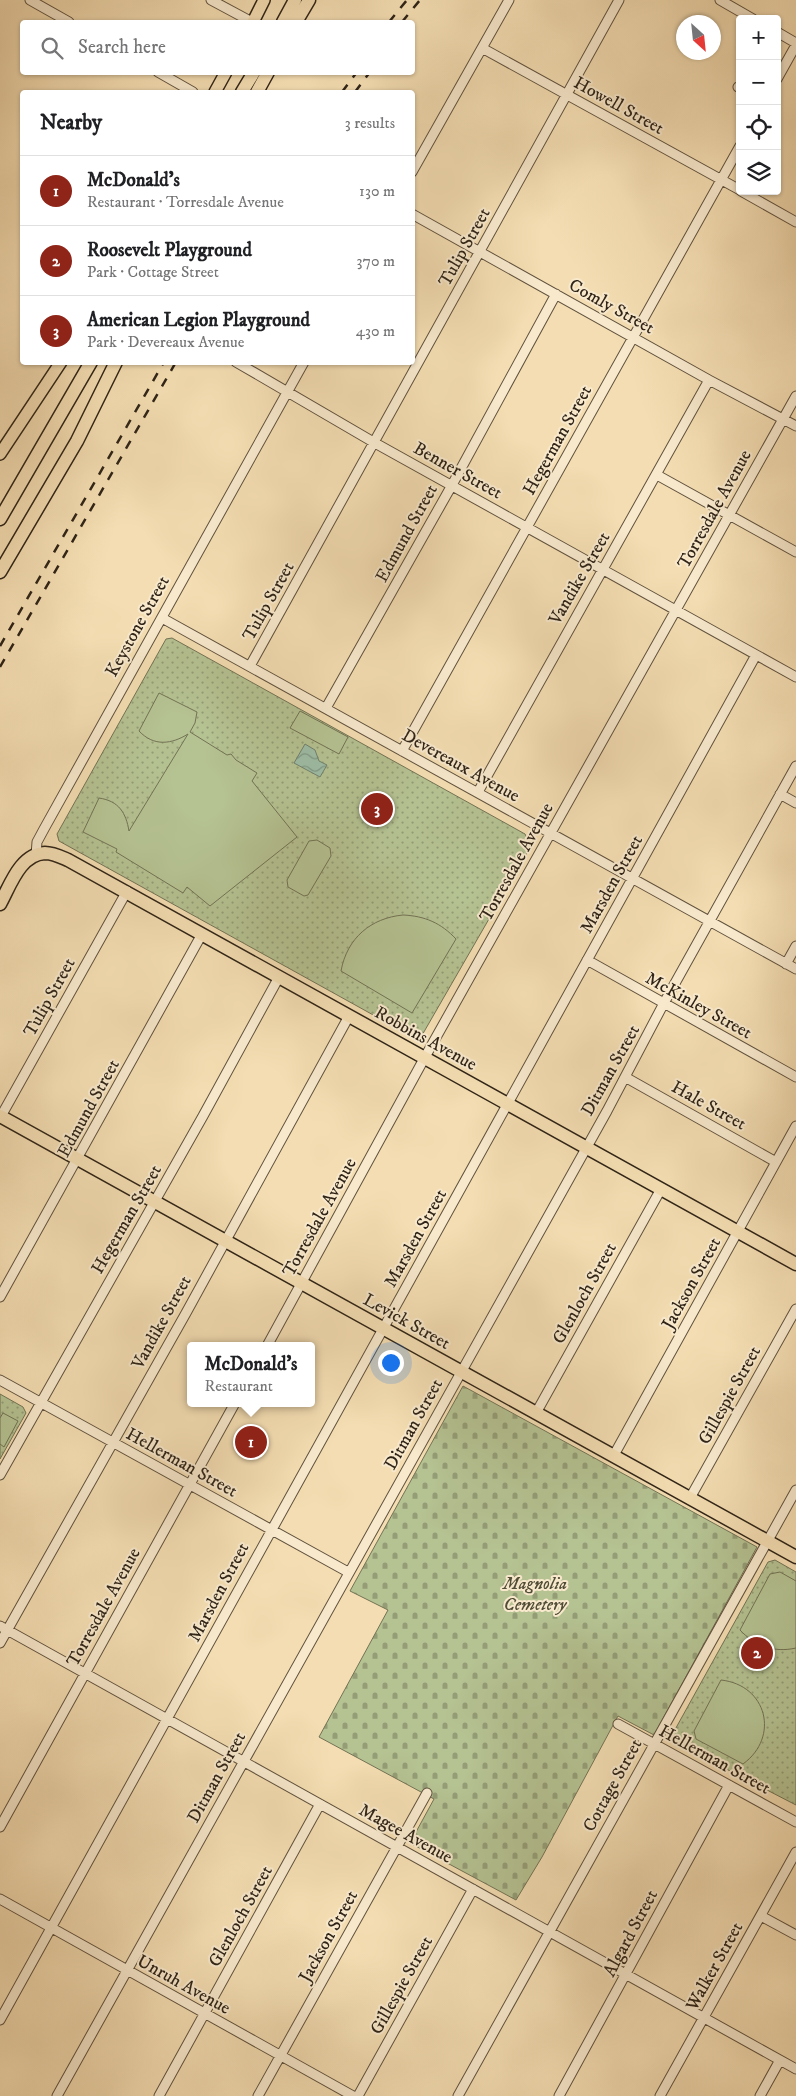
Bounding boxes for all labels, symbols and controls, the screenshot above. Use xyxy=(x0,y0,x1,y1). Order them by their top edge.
north arrow xyxy=(676,15,721,60)
map controls xyxy=(736,15,781,195)
button: + xyxy=(736,15,781,60)
search box xyxy=(20,20,415,75)
icon: search xyxy=(38,34,66,62)
text: Search here xyxy=(78,36,166,59)
button: − xyxy=(736,60,781,105)
street label: Howell Street xyxy=(570,72,668,140)
button: locate xyxy=(736,105,781,150)
text: Nearby xyxy=(40,110,102,136)
text: 3 results xyxy=(345,113,395,133)
button: layers xyxy=(736,150,781,195)
text: McDonald's xyxy=(87,169,180,192)
text: 1 xyxy=(53,181,59,201)
text: 130 m xyxy=(359,181,395,201)
text: Restaurant · Torresdale Avenue xyxy=(87,192,284,212)
street label: Tulip Street xyxy=(434,204,496,291)
text: Roosevelt Playground xyxy=(87,239,252,262)
text: 2 xyxy=(52,251,60,271)
text: 370 m xyxy=(357,251,395,271)
text: Park · Cottage Street xyxy=(87,262,219,282)
street label: Comly Street xyxy=(565,274,658,339)
text: American Legion Playground xyxy=(87,309,310,332)
text: 3 xyxy=(53,321,59,341)
text: 430 m xyxy=(356,321,395,341)
text: Park · Devereaux Avenue xyxy=(87,332,244,352)
street label: Hegerman Street xyxy=(519,382,597,499)
street label: Benner Street xyxy=(409,437,506,504)
street label: Torresdale Avenue xyxy=(673,446,757,573)
street label: Edmund Street xyxy=(371,480,443,586)
street label: Vandike Street xyxy=(544,528,615,630)
street label: Tulip Street xyxy=(238,558,300,645)
street label: Keystone Street xyxy=(101,572,175,681)
street label: Devereaux Avenue xyxy=(398,724,523,807)
pin: 3 xyxy=(361,790,393,828)
street label: Torresdale Avenue xyxy=(475,799,559,926)
street label: Marsden Street xyxy=(576,831,648,938)
street label: Tulip Street xyxy=(19,954,81,1041)
street label: McKinley Street xyxy=(641,968,756,1044)
street label: Robbins Avenue xyxy=(371,1002,480,1076)
street label: Ditman Street xyxy=(577,1021,645,1120)
street label: Edmund Street xyxy=(53,1055,125,1161)
street label: Hale Street xyxy=(667,1076,750,1135)
street label: Torresdale Avenue xyxy=(278,1154,362,1281)
street label: Hegerman Street xyxy=(87,1161,167,1278)
street label: Marsden Street xyxy=(380,1185,452,1292)
street label: Jackson Street xyxy=(657,1233,726,1335)
street label: Glenloch Street xyxy=(548,1239,622,1348)
street label: Vandike Street xyxy=(127,1272,197,1374)
street label: Levick Street xyxy=(359,1289,454,1355)
popup xyxy=(187,1342,315,1407)
street label: Gillespie Street xyxy=(694,1342,766,1448)
your location xyxy=(378,1350,404,1376)
text: McDonald's xyxy=(205,1353,297,1376)
street label: Ditman Street xyxy=(380,1375,448,1474)
text: Restaurant xyxy=(205,1376,273,1396)
street label: Hellerman Street xyxy=(122,1423,241,1503)
pin: 1 xyxy=(235,1423,267,1461)
street label: Marsden Street xyxy=(184,1539,254,1646)
street label: Torresdale Avenue xyxy=(62,1544,146,1671)
park label: Magnolia Cemetery xyxy=(501,1573,567,1616)
pin: 2 xyxy=(741,1634,773,1672)
street label: Hellerman Street xyxy=(655,1720,774,1800)
street label: Ditman Street xyxy=(183,1728,251,1827)
street label: Cottage Street xyxy=(578,1735,647,1836)
street label: Magee Avenue xyxy=(355,1799,456,1869)
street label: Glenloch Street xyxy=(204,1862,278,1971)
street label: Jackson Street xyxy=(294,1886,363,1988)
street label: Algard Street xyxy=(599,1886,663,1981)
street label: Walker Street xyxy=(681,1918,748,2015)
street label: Gillespie Street xyxy=(366,1932,438,2038)
street label: Unruh Avenue xyxy=(133,1950,234,2020)

